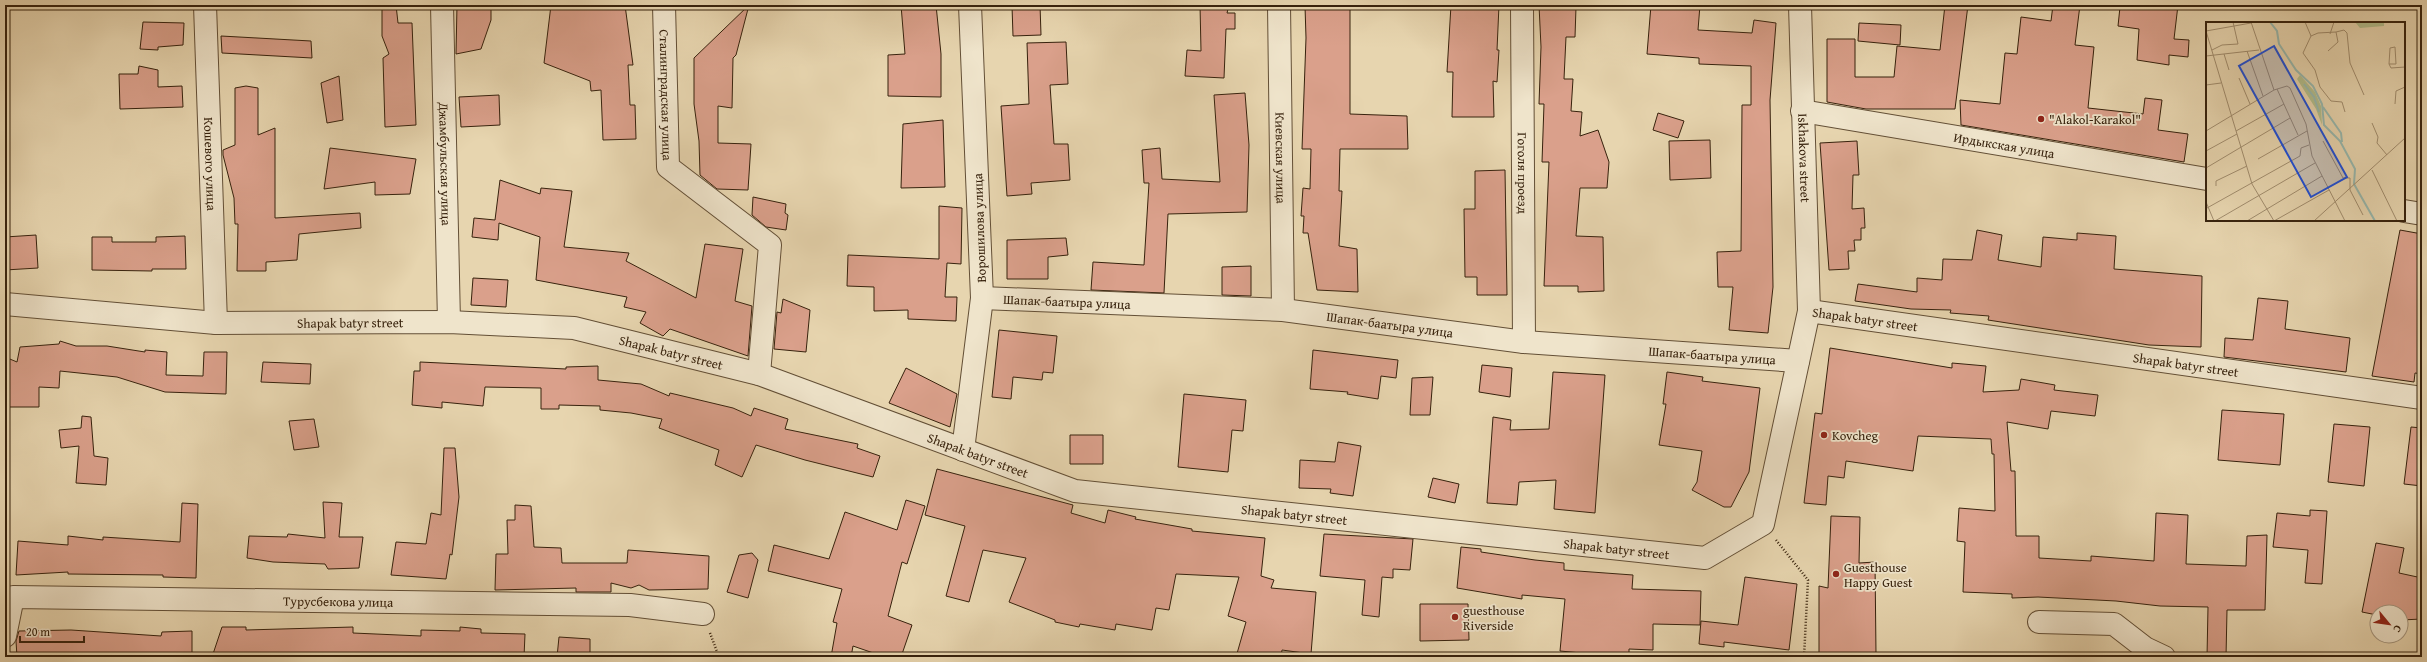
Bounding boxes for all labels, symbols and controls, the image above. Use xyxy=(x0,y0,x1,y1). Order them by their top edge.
inset map xyxy=(2206,22,2405,221)
street label: Сталинградская улица xyxy=(655,29,677,162)
street label: Джамбульская улица xyxy=(434,101,456,227)
place label: "Alakol-Karakol" xyxy=(2049,110,2141,129)
street label: Киевская улица xyxy=(1270,112,1291,205)
street label: Iskhakova street xyxy=(1793,113,1815,203)
marker: "Alakol-Karakol" xyxy=(2036,114,2046,124)
street label: Кошевого улица xyxy=(199,117,221,212)
street label: Ирдыкская улица xyxy=(1952,128,2057,163)
street label: Гоголя проезд xyxy=(1513,132,1532,214)
street label: Ворошилова улица xyxy=(968,172,991,283)
street label: Шапак-баатыра улица xyxy=(1003,290,1132,314)
street label: Shapak batyr street xyxy=(1811,303,1920,336)
street label: Шапак-баатыра улица xyxy=(1325,307,1455,343)
street label: Shapak batyr street xyxy=(297,313,404,333)
street label: Shapak batyr street xyxy=(617,331,725,375)
street label: Шапак-баатыра улица xyxy=(1648,342,1777,369)
street label: Shapak batyr street xyxy=(2132,348,2240,382)
place label: Kovcheg xyxy=(1832,426,1879,445)
street label: Shapak batyr street xyxy=(924,428,1031,483)
marker: Kovcheg xyxy=(1819,430,1829,440)
street label: Shapak batyr street xyxy=(1240,500,1348,530)
street label: Shapak batyr street xyxy=(1562,534,1671,564)
place label: Guesthouse Happy Guest xyxy=(1844,558,1913,592)
marker: Guesthouse Happy Guest xyxy=(1831,569,1841,579)
street label: Турусбекова улица xyxy=(283,592,394,612)
place label: guesthouse Riverside xyxy=(1463,601,1525,635)
north arrow xyxy=(2369,604,2409,644)
marker: guesthouse Riverside xyxy=(1450,612,1460,622)
scale bar xyxy=(20,618,84,644)
text: С xyxy=(2389,622,2406,635)
text: 20 m xyxy=(26,623,50,640)

